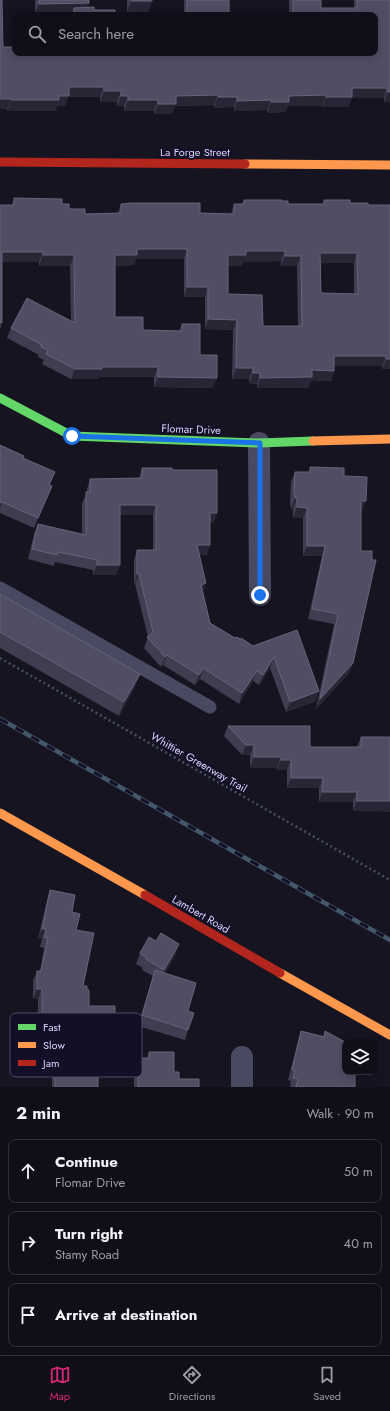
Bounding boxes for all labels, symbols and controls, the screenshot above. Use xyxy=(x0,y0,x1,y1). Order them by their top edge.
search box xyxy=(12,12,378,56)
icon: search xyxy=(26,23,48,45)
text: Search here xyxy=(58,23,134,45)
street label: La Forge Street xyxy=(160,144,230,160)
street label: Flomar Drive xyxy=(161,420,221,438)
route start xyxy=(63,427,81,445)
route end xyxy=(251,586,269,604)
street label: Whittier Greenway Trail xyxy=(148,728,250,796)
street label: Lambert Road xyxy=(169,891,233,937)
legend xyxy=(10,1013,142,1077)
text: Fast xyxy=(43,1019,61,1035)
text: Slow xyxy=(43,1037,65,1053)
map controls xyxy=(342,1039,378,1075)
button: layers xyxy=(342,1039,378,1075)
text: Jam xyxy=(41,1055,60,1071)
text: 2 min xyxy=(16,1101,61,1125)
text: Walk · 90 m xyxy=(306,1104,374,1123)
text: Continue xyxy=(55,1151,118,1173)
icon: ahead xyxy=(17,1160,39,1182)
text: 50 m xyxy=(344,1162,373,1181)
text: Flomar Drive xyxy=(55,1173,125,1192)
text: Turn right xyxy=(55,1223,123,1245)
icon: right xyxy=(17,1232,39,1254)
text: 40 m xyxy=(344,1234,373,1253)
text: Stamy Road xyxy=(55,1245,119,1264)
icon: arrive xyxy=(17,1304,39,1326)
text: Arrive at destination xyxy=(55,1304,197,1326)
tab: Map xyxy=(49,1364,71,1404)
tab: Directions xyxy=(169,1364,215,1404)
tab: Saved xyxy=(313,1364,341,1404)

